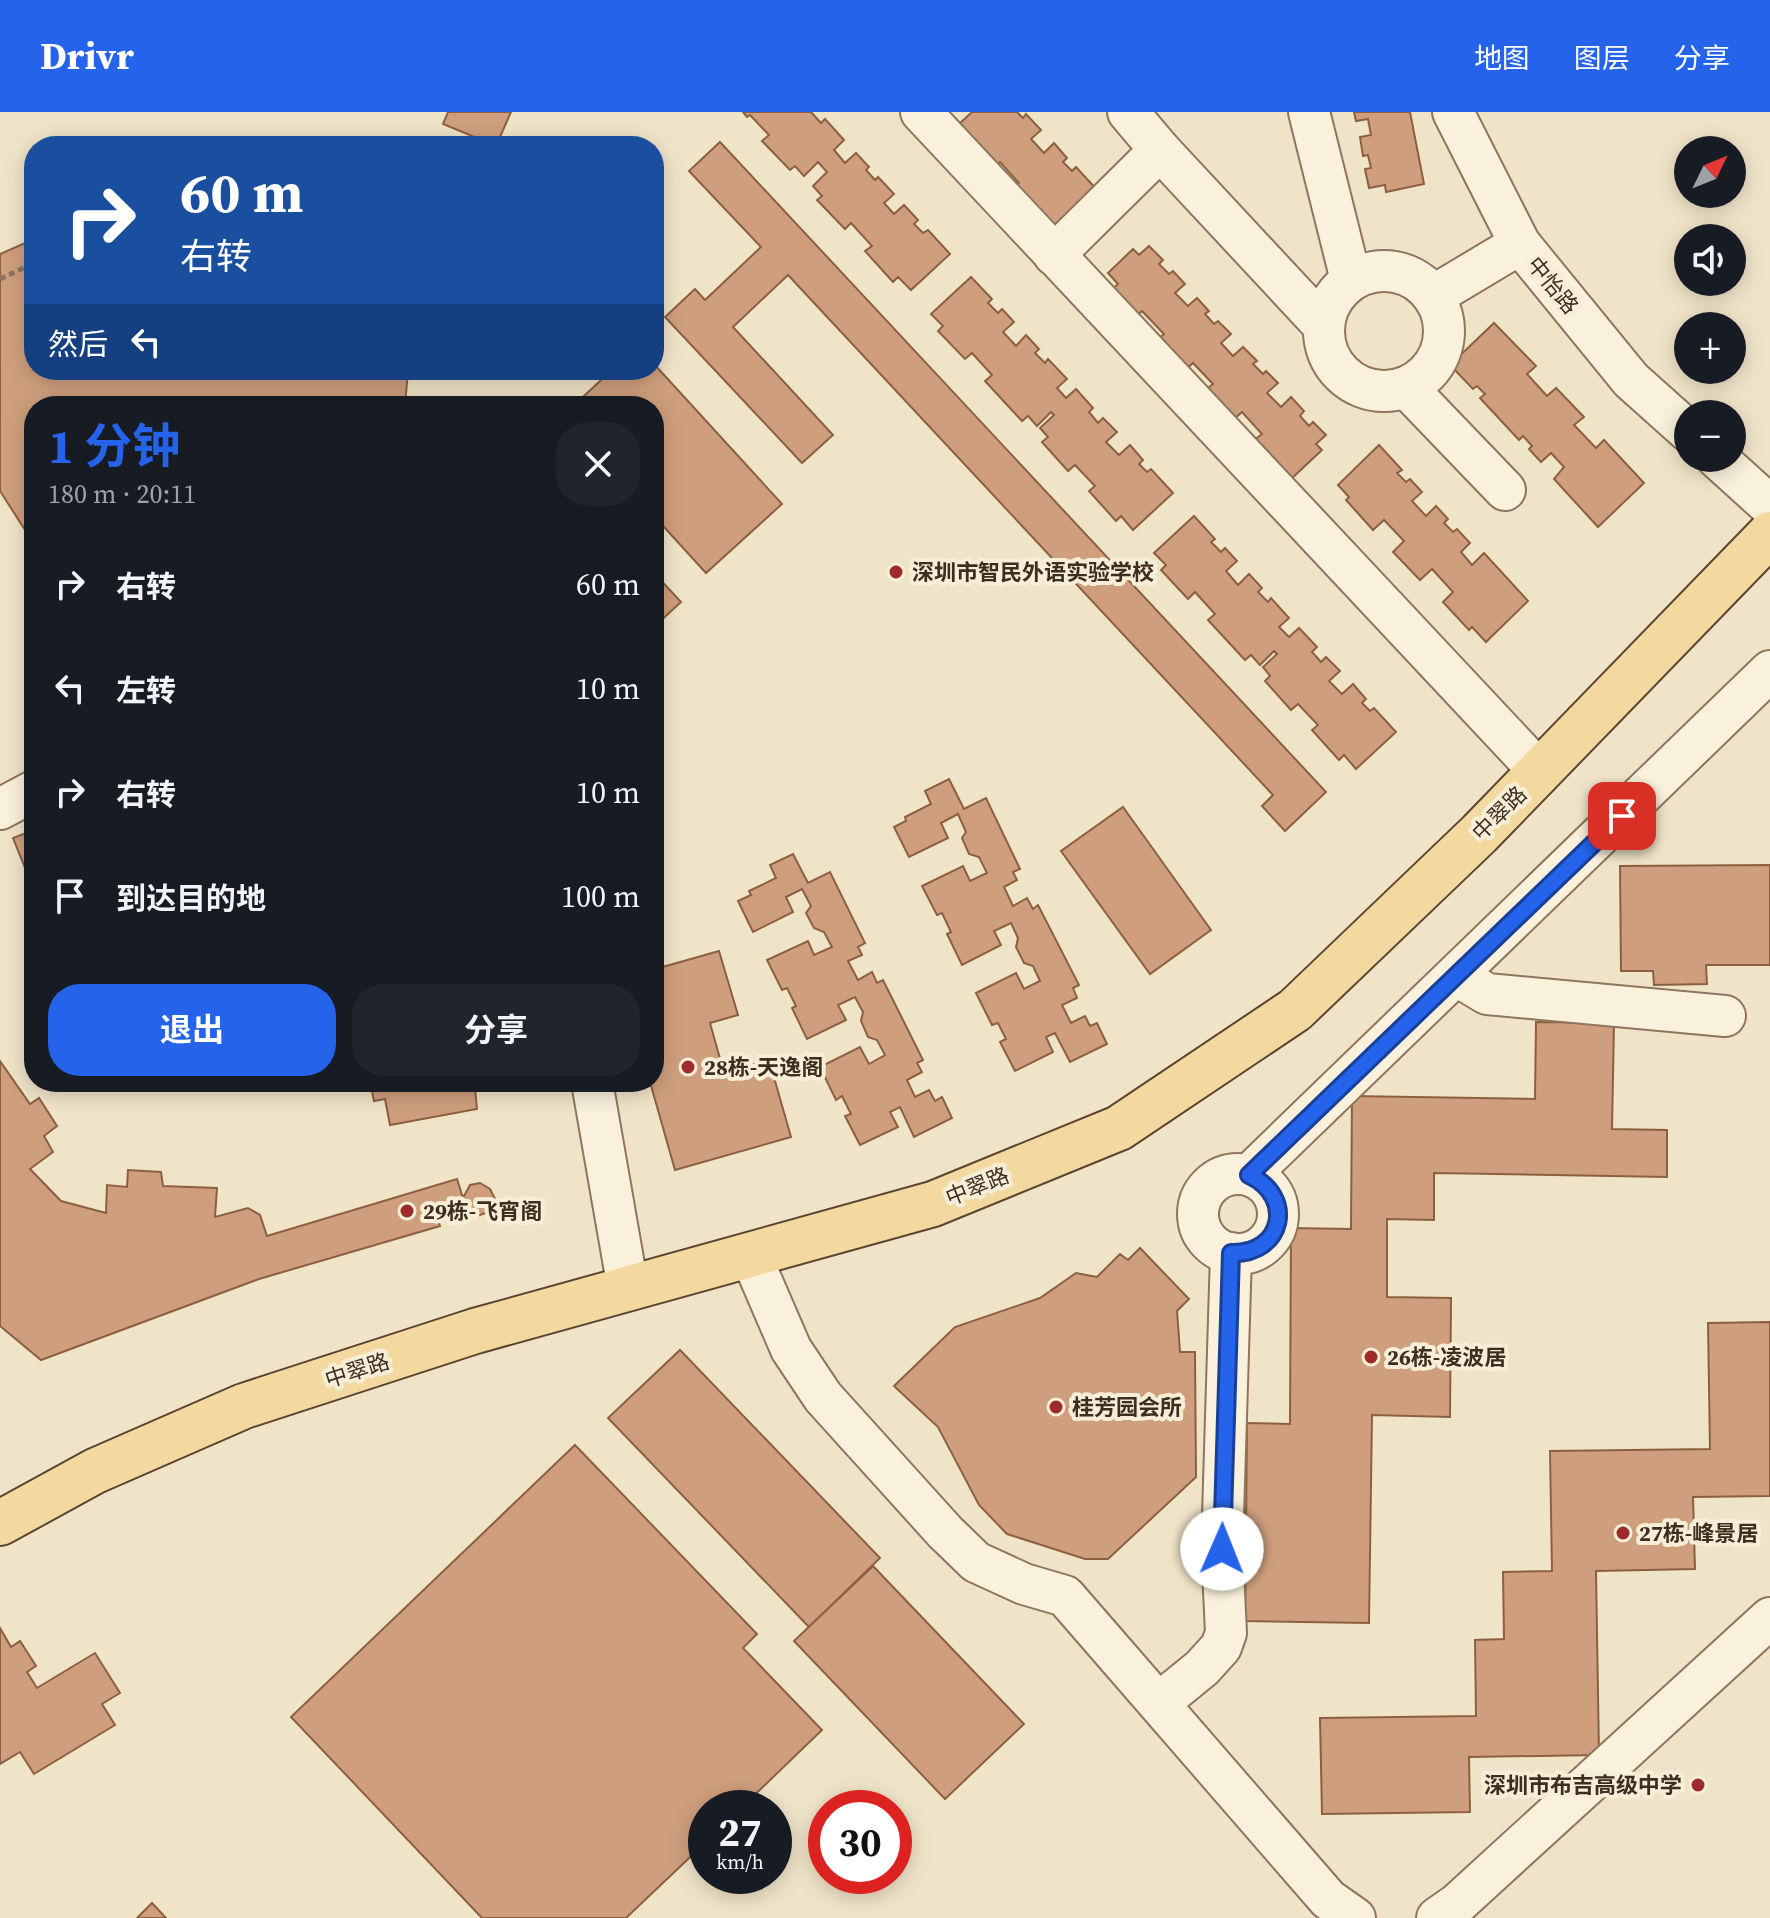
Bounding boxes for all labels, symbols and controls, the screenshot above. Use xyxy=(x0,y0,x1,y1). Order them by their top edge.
text: Drivr xyxy=(40,30,134,82)
text: 地图 xyxy=(1474,39,1530,77)
text: 图层 xyxy=(1574,39,1630,77)
text: 分享 xyxy=(1674,39,1730,77)
north arrow xyxy=(1674,136,1746,208)
map controls xyxy=(1674,136,1746,472)
text: 60 m xyxy=(180,154,303,231)
icon: right xyxy=(48,168,152,272)
button: sound xyxy=(1674,224,1746,296)
text: 右转 xyxy=(180,232,252,281)
street label: 中怡路 xyxy=(1521,250,1585,320)
button: + xyxy=(1674,312,1746,384)
icon: left xyxy=(124,320,168,364)
text: 然后 xyxy=(48,324,108,365)
button: − xyxy=(1674,400,1746,472)
text: 1 分钟 xyxy=(48,413,180,479)
button: close xyxy=(556,422,640,506)
text: 180 m · 20:11 xyxy=(48,476,196,512)
place label: 深圳市智民外语实验学校 xyxy=(912,557,1154,587)
icon: right xyxy=(48,562,92,606)
marker: 深圳市智民外语实验学校 xyxy=(887,563,905,581)
text: 60 m xyxy=(576,564,640,605)
text: 右转 xyxy=(116,566,176,607)
icon: left xyxy=(48,666,92,710)
text: 10 m xyxy=(576,668,640,709)
text: 左转 xyxy=(116,670,176,711)
icon: right xyxy=(48,770,92,814)
text: 10 m xyxy=(576,772,640,813)
text: 右转 xyxy=(116,774,176,815)
street label: 中翠路 xyxy=(1465,779,1533,847)
pin xyxy=(1588,782,1656,850)
icon: arrive xyxy=(1600,794,1644,838)
icon: arrive xyxy=(48,874,92,918)
text: 100 m xyxy=(561,876,640,917)
text: 到达目的地 xyxy=(116,878,266,919)
button: 退出 xyxy=(48,984,336,1076)
button: 分享 xyxy=(352,984,640,1076)
place label: 28栋-天逸阁 xyxy=(704,1052,823,1082)
marker: 28栋-天逸阁 xyxy=(679,1058,697,1076)
street label: 中翠路 xyxy=(941,1160,1013,1212)
place label: 29栋-飞宵阁 xyxy=(423,1196,542,1226)
marker: 29栋-飞宵阁 xyxy=(398,1202,416,1220)
place label: 26栋-凌波居 xyxy=(1387,1342,1506,1372)
street label: 中翠路 xyxy=(321,1346,393,1394)
marker: 26栋-凌波居 xyxy=(1362,1348,1380,1366)
place label: 桂芳园会所 xyxy=(1072,1392,1182,1422)
marker: 桂芳园会所 xyxy=(1047,1398,1065,1416)
position arrow xyxy=(1180,1507,1264,1591)
place label: 27栋-峰景居 xyxy=(1639,1518,1758,1548)
marker: 27栋-峰景居 xyxy=(1614,1524,1632,1542)
place label: 深圳市布吉高级中学 xyxy=(1484,1770,1682,1800)
marker: 深圳市布吉高级中学 xyxy=(1689,1776,1707,1794)
speed limit sign: 30 xyxy=(808,1790,912,1894)
text: 27 xyxy=(718,1805,762,1859)
text: km/h xyxy=(716,1848,764,1876)

